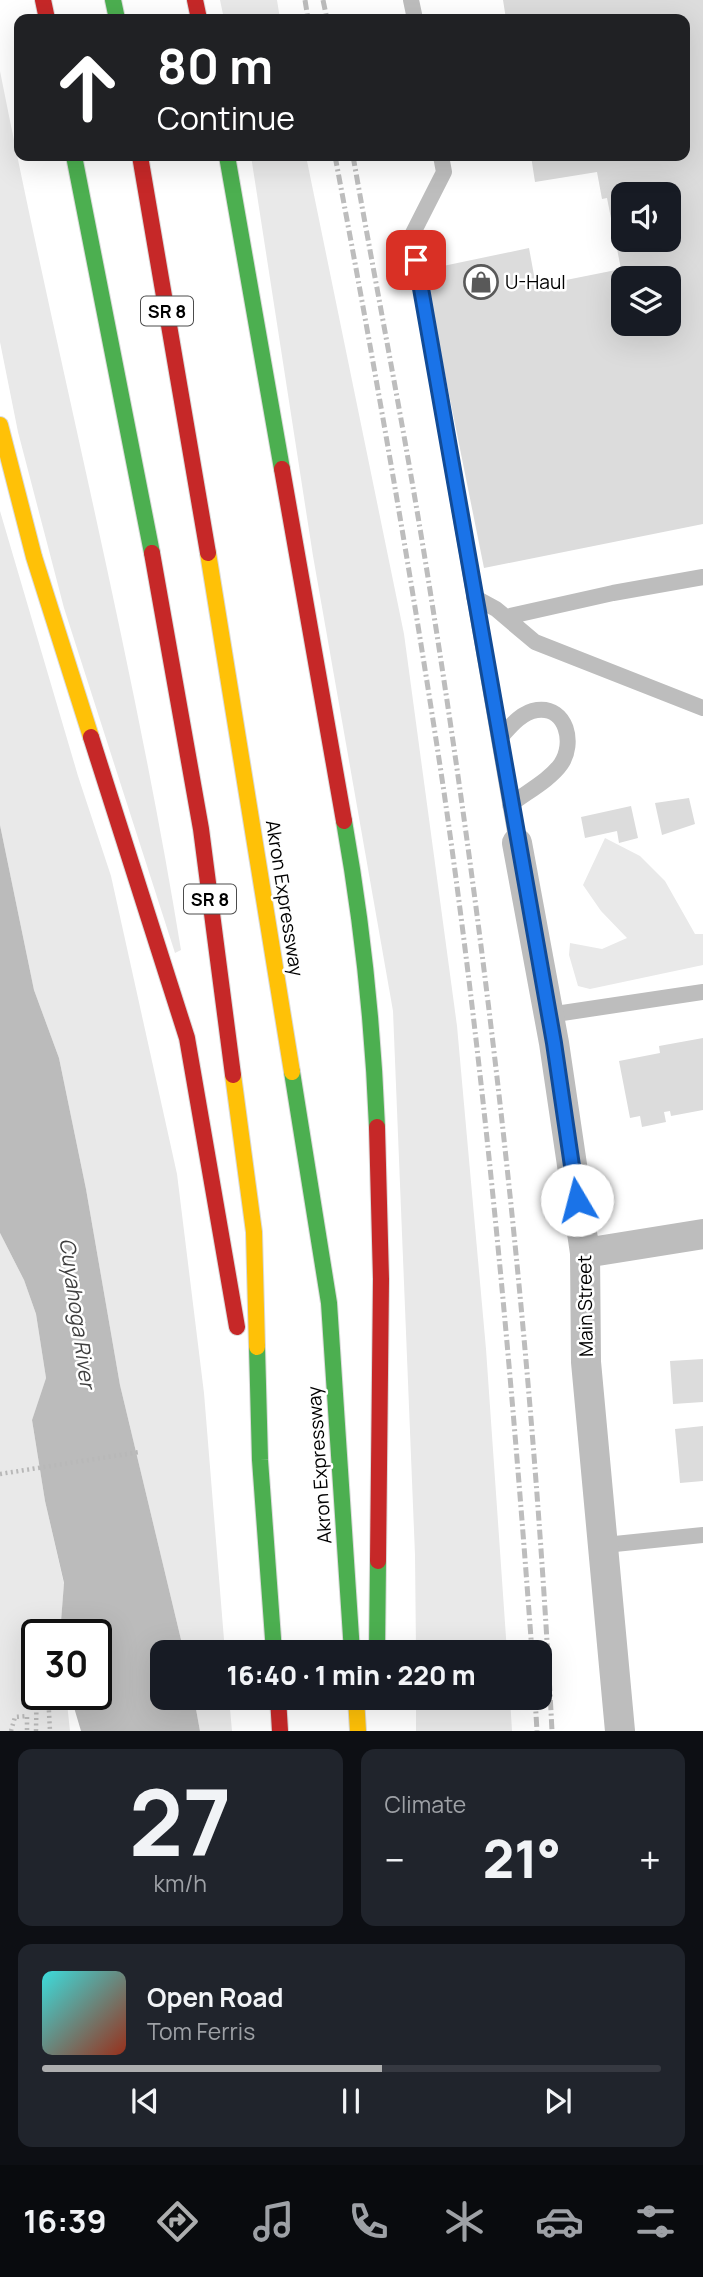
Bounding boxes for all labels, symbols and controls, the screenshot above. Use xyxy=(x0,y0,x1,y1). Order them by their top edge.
text: 80 m xyxy=(157,32,273,99)
icon: ahead xyxy=(42,42,133,133)
text: Continue xyxy=(157,96,295,140)
map controls xyxy=(611,182,681,336)
button: sound xyxy=(611,182,681,252)
pin xyxy=(386,230,446,290)
icon: arrive xyxy=(397,241,435,279)
shop icon: U-Haul xyxy=(462,263,500,301)
button: layers xyxy=(611,266,681,336)
place label: U-Haul xyxy=(505,269,566,295)
road number: SR 8 xyxy=(141,296,193,326)
street label: Akron Expressway xyxy=(260,818,310,978)
road number: SR 8 xyxy=(184,884,236,914)
position arrow xyxy=(540,1163,614,1237)
water label: Cuyahoga River xyxy=(54,1236,103,1392)
street label: Main Street xyxy=(571,1255,599,1357)
street label: Akron Expressway xyxy=(301,1385,337,1545)
speed limit sign: 30 xyxy=(21,1619,112,1710)
text: 16:40 · 1 min · 220 m xyxy=(226,1657,476,1693)
text: 27 xyxy=(129,1759,232,1883)
text: Climate xyxy=(385,1788,466,1820)
text: 21° xyxy=(483,1823,561,1894)
text: − xyxy=(385,1833,405,1885)
text: + xyxy=(639,1833,661,1885)
text: km/h xyxy=(154,1867,207,1899)
text: Open Road xyxy=(147,1979,283,2015)
text: Tom Ferris xyxy=(147,2015,255,2047)
icon: previous xyxy=(126,2082,164,2120)
icon: pause xyxy=(332,2082,370,2120)
icon: next xyxy=(539,2082,577,2120)
icon: directions xyxy=(153,2197,202,2246)
icon: music xyxy=(249,2197,298,2246)
icon: phone xyxy=(344,2197,393,2246)
icon: climate xyxy=(440,2197,489,2246)
icon: car xyxy=(535,2197,584,2246)
icon: filters xyxy=(631,2197,680,2246)
text: 16:39 xyxy=(23,2199,107,2243)

